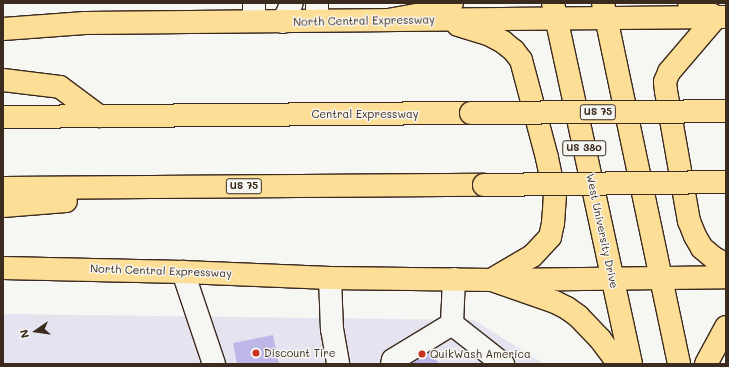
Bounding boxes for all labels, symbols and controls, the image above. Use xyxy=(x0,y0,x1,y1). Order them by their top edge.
street label: North Central Expressway xyxy=(293,13,435,29)
road number: US 75 xyxy=(579,104,617,120)
street label: Central Expressway xyxy=(311,107,419,121)
road number: US 380 xyxy=(562,140,606,156)
street label: West University Drive xyxy=(583,172,621,290)
road number: US 75 xyxy=(225,178,263,194)
street label: North Central Expressway xyxy=(90,262,232,280)
north arrow xyxy=(16,311,56,351)
text: N xyxy=(16,328,32,340)
place label: Discount Tire xyxy=(264,346,336,360)
place label: QuikWash America xyxy=(430,347,531,361)
marker: Discount Tire xyxy=(251,348,261,358)
marker: QuikWash America xyxy=(417,349,427,359)

